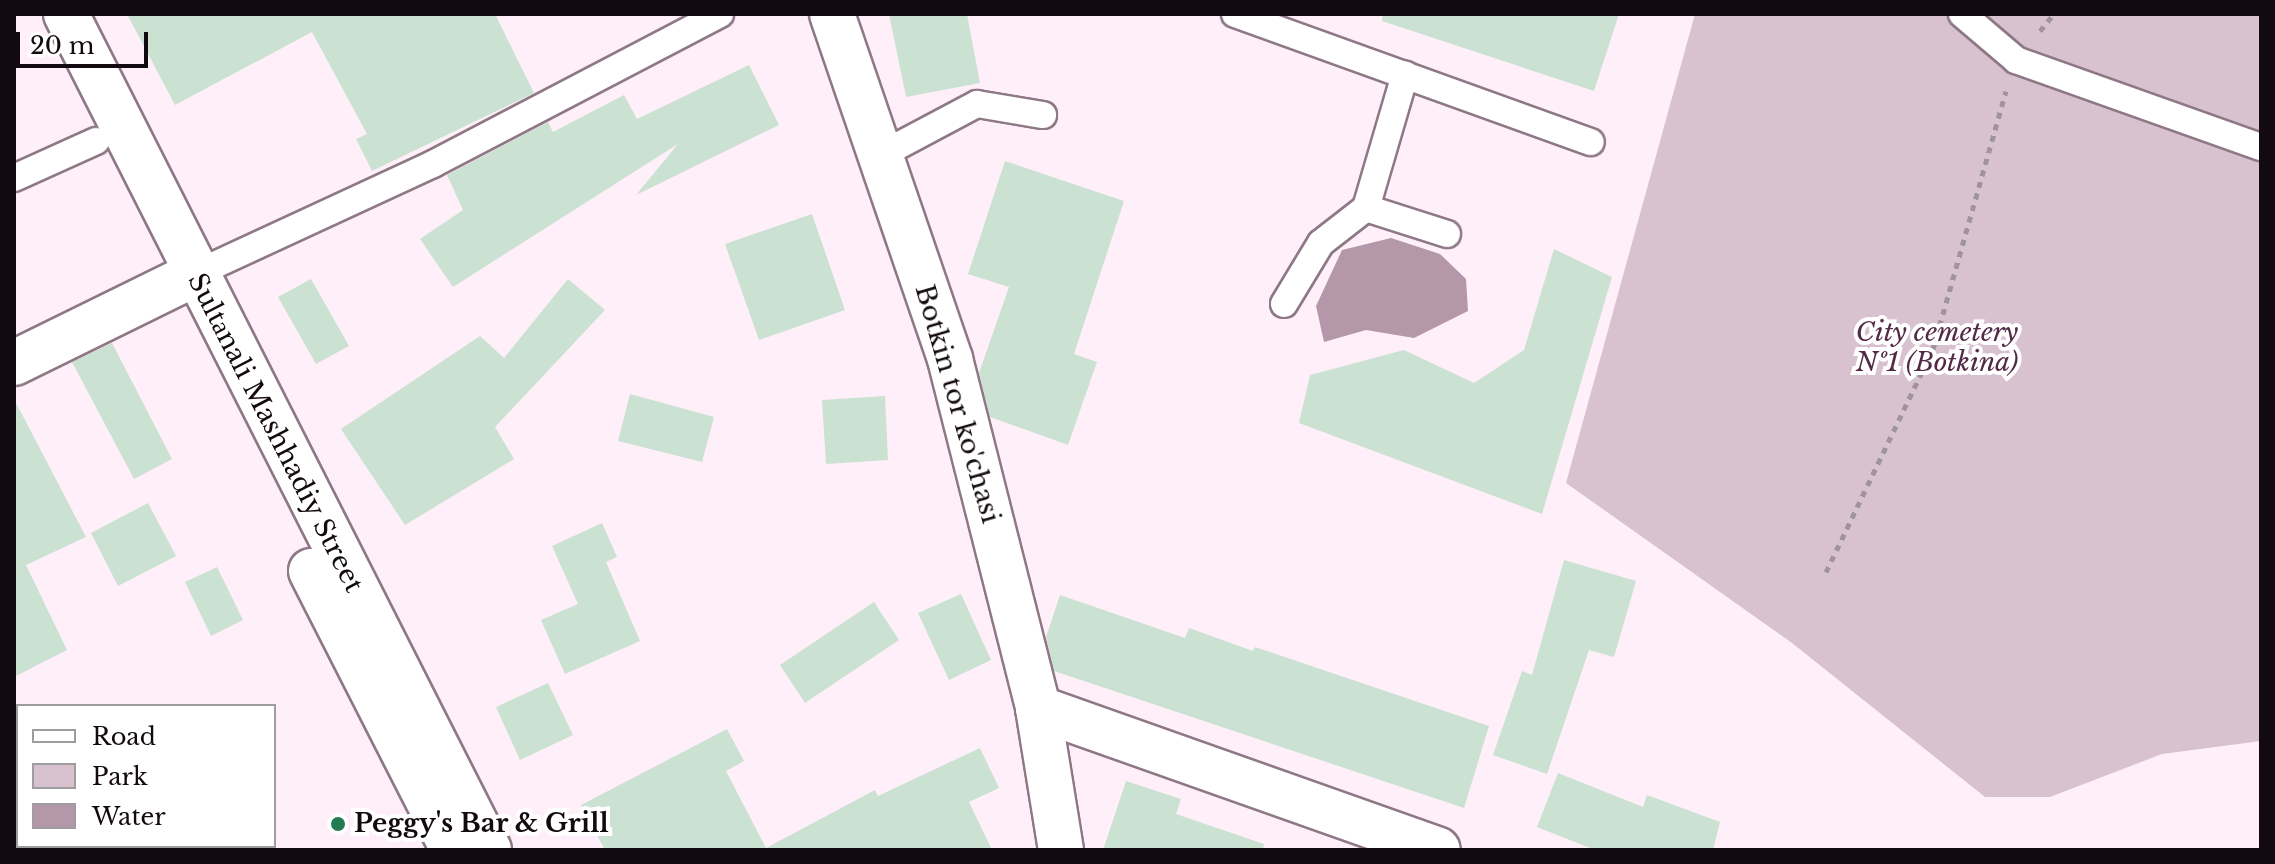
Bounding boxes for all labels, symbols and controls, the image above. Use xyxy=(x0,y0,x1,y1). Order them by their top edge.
scale bar xyxy=(20,16,152,66)
text: 20 m xyxy=(30,31,95,60)
street label: Sultаnali Mashhadiy Street xyxy=(181,268,369,598)
street label: Botkin tor ko'chasi xyxy=(908,281,1006,527)
park label: City cemetery №1 (Botkina) xyxy=(1856,317,2018,378)
legend xyxy=(16,704,276,848)
text: Road xyxy=(92,722,156,751)
text: Park xyxy=(92,762,148,791)
text: Water xyxy=(92,802,166,831)
place label: Peggy's Bar & Grill xyxy=(354,808,609,840)
marker: Peggy's Bar & Grill xyxy=(329,815,347,833)

